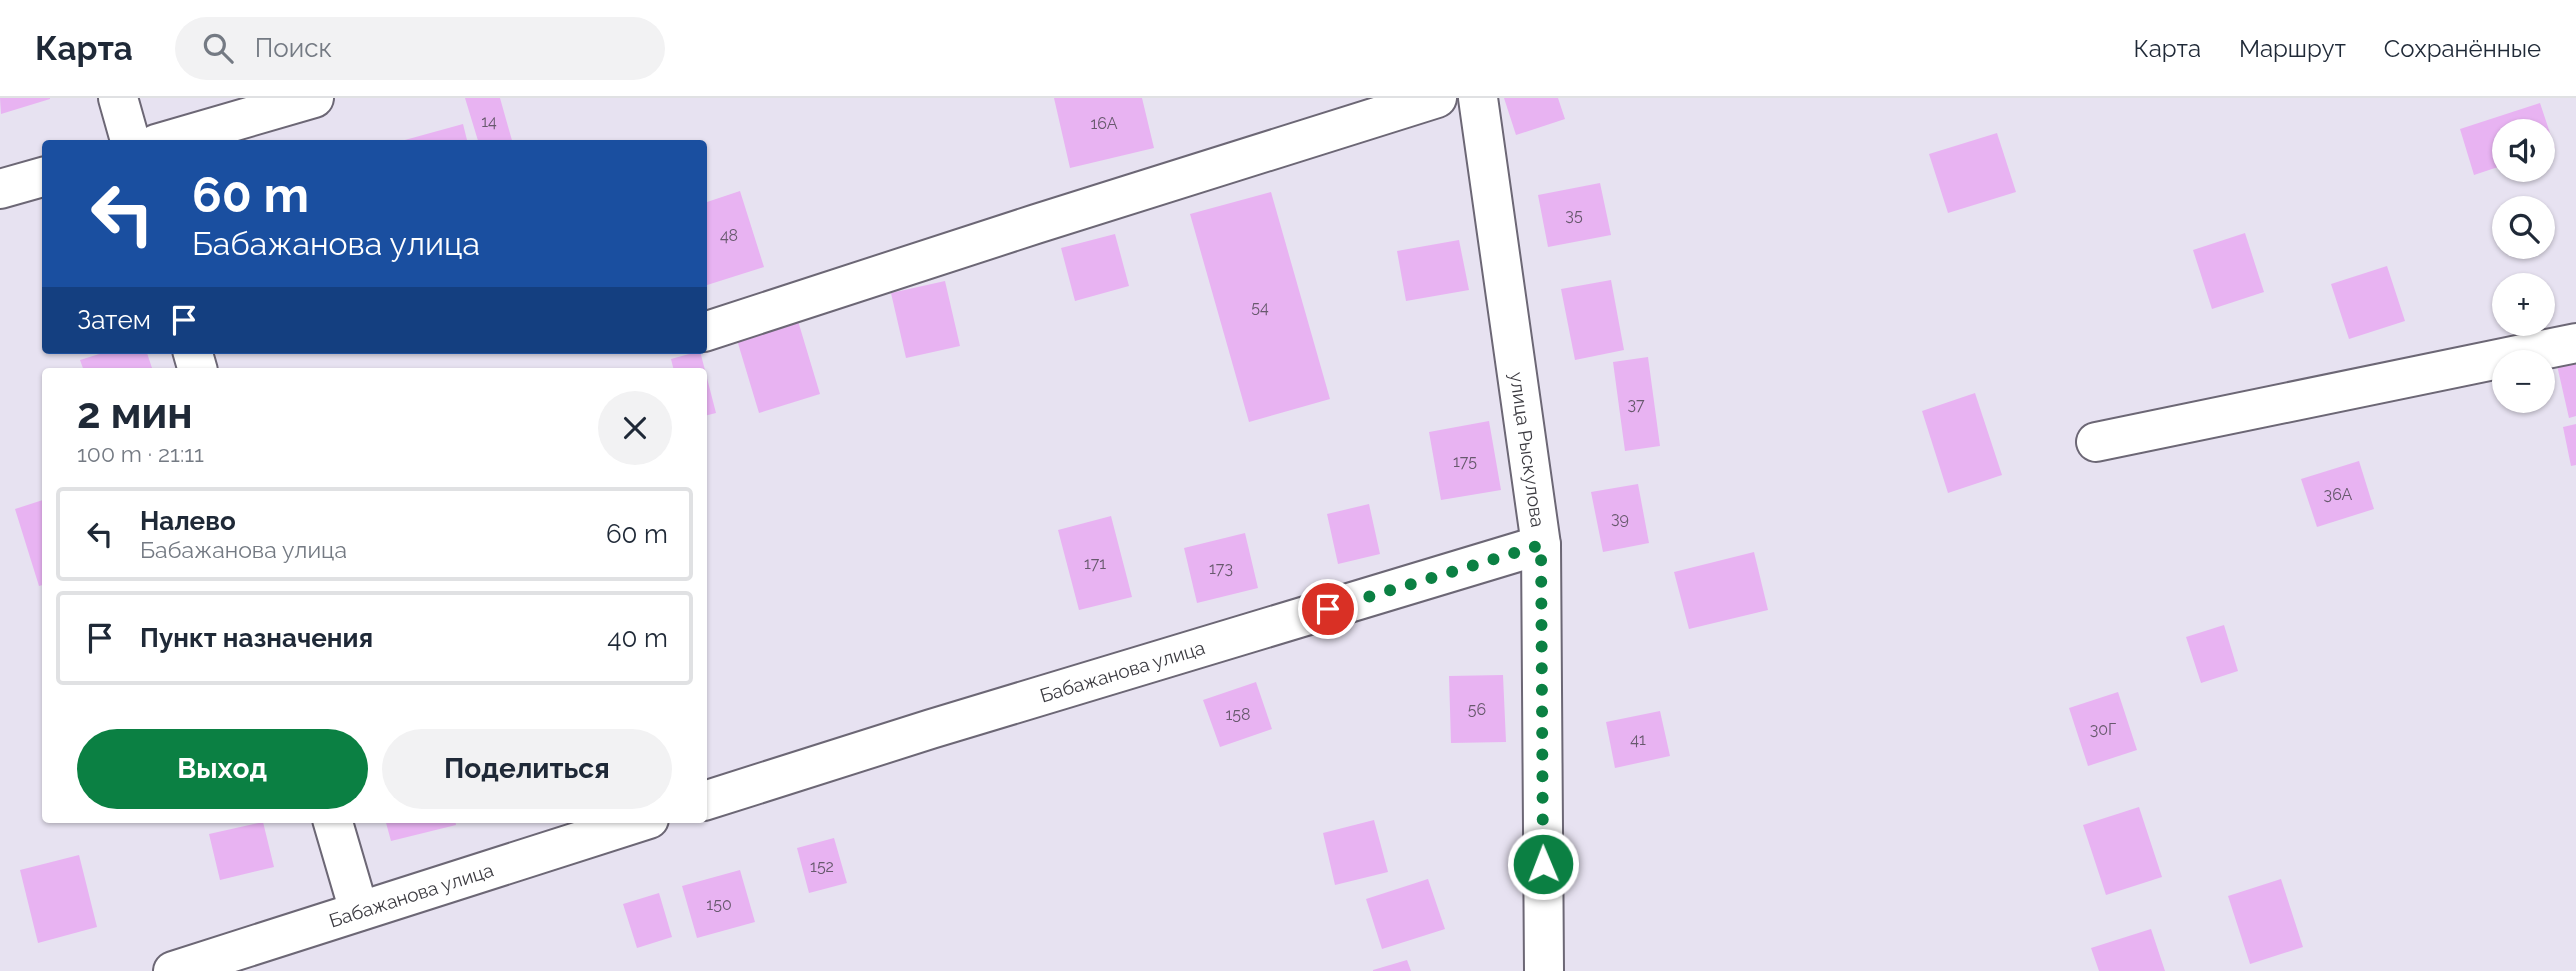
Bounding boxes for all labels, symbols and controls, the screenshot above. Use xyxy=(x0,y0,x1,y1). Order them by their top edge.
search box xyxy=(175,17,665,80)
text: Карта xyxy=(35,29,133,68)
icon: search xyxy=(199,29,237,67)
text: Поиск xyxy=(255,33,332,63)
text: Карта xyxy=(2133,34,2201,63)
text: Маршрут xyxy=(2239,34,2346,63)
text: Сохранённые xyxy=(2384,34,2541,63)
house number: 14 xyxy=(481,112,497,131)
house number: 16А xyxy=(1090,114,1118,133)
map controls xyxy=(2492,119,2555,413)
button: sound xyxy=(2492,119,2555,182)
text: 60 m xyxy=(192,166,309,223)
icon: left xyxy=(77,168,168,259)
button: search xyxy=(2492,196,2555,259)
house number: 35 xyxy=(1565,206,1583,225)
text: Бабажанова улица xyxy=(192,225,480,262)
house number: 48 xyxy=(720,226,738,245)
button: + xyxy=(2492,273,2555,336)
house number: 54 xyxy=(1251,298,1269,317)
icon: arrive xyxy=(165,301,203,339)
text: Затем xyxy=(77,305,151,335)
button: − xyxy=(2492,350,2555,413)
street label: улица Рыскулова xyxy=(1506,370,1549,529)
text: 2 мин xyxy=(77,389,193,438)
button: close xyxy=(598,391,672,465)
house number: 37 xyxy=(1627,395,1645,414)
text: 100 m · 21:11 xyxy=(77,440,204,467)
house number: 175 xyxy=(1453,452,1477,471)
house number: 36А xyxy=(2324,485,2353,504)
text: Налево xyxy=(140,506,236,536)
house number: 39 xyxy=(1611,509,1629,528)
icon: left xyxy=(81,515,119,553)
text: 60 m xyxy=(606,519,668,549)
text: Бабажанова улица xyxy=(140,536,347,563)
house number: 171 xyxy=(1084,554,1106,573)
house number: 173 xyxy=(1209,559,1233,578)
pin xyxy=(1298,579,1358,639)
icon: arrive xyxy=(1309,590,1347,628)
icon: arrive xyxy=(81,619,119,657)
text: Пункт назначения xyxy=(140,623,373,653)
text: 40 m xyxy=(607,623,668,653)
street label: Бабажанова улица xyxy=(1037,636,1207,707)
house number: 56 xyxy=(1468,700,1486,719)
house number: 158 xyxy=(1225,705,1251,724)
house number: 30Г xyxy=(2090,720,2116,739)
button: Выход xyxy=(77,729,368,809)
button: Поделиться xyxy=(382,729,672,809)
house number: 41 xyxy=(1630,730,1646,749)
position arrow xyxy=(1506,827,1580,901)
house number: 152 xyxy=(810,857,834,876)
street label: Бабажанова улица xyxy=(326,858,496,931)
house number: 150 xyxy=(706,895,732,914)

